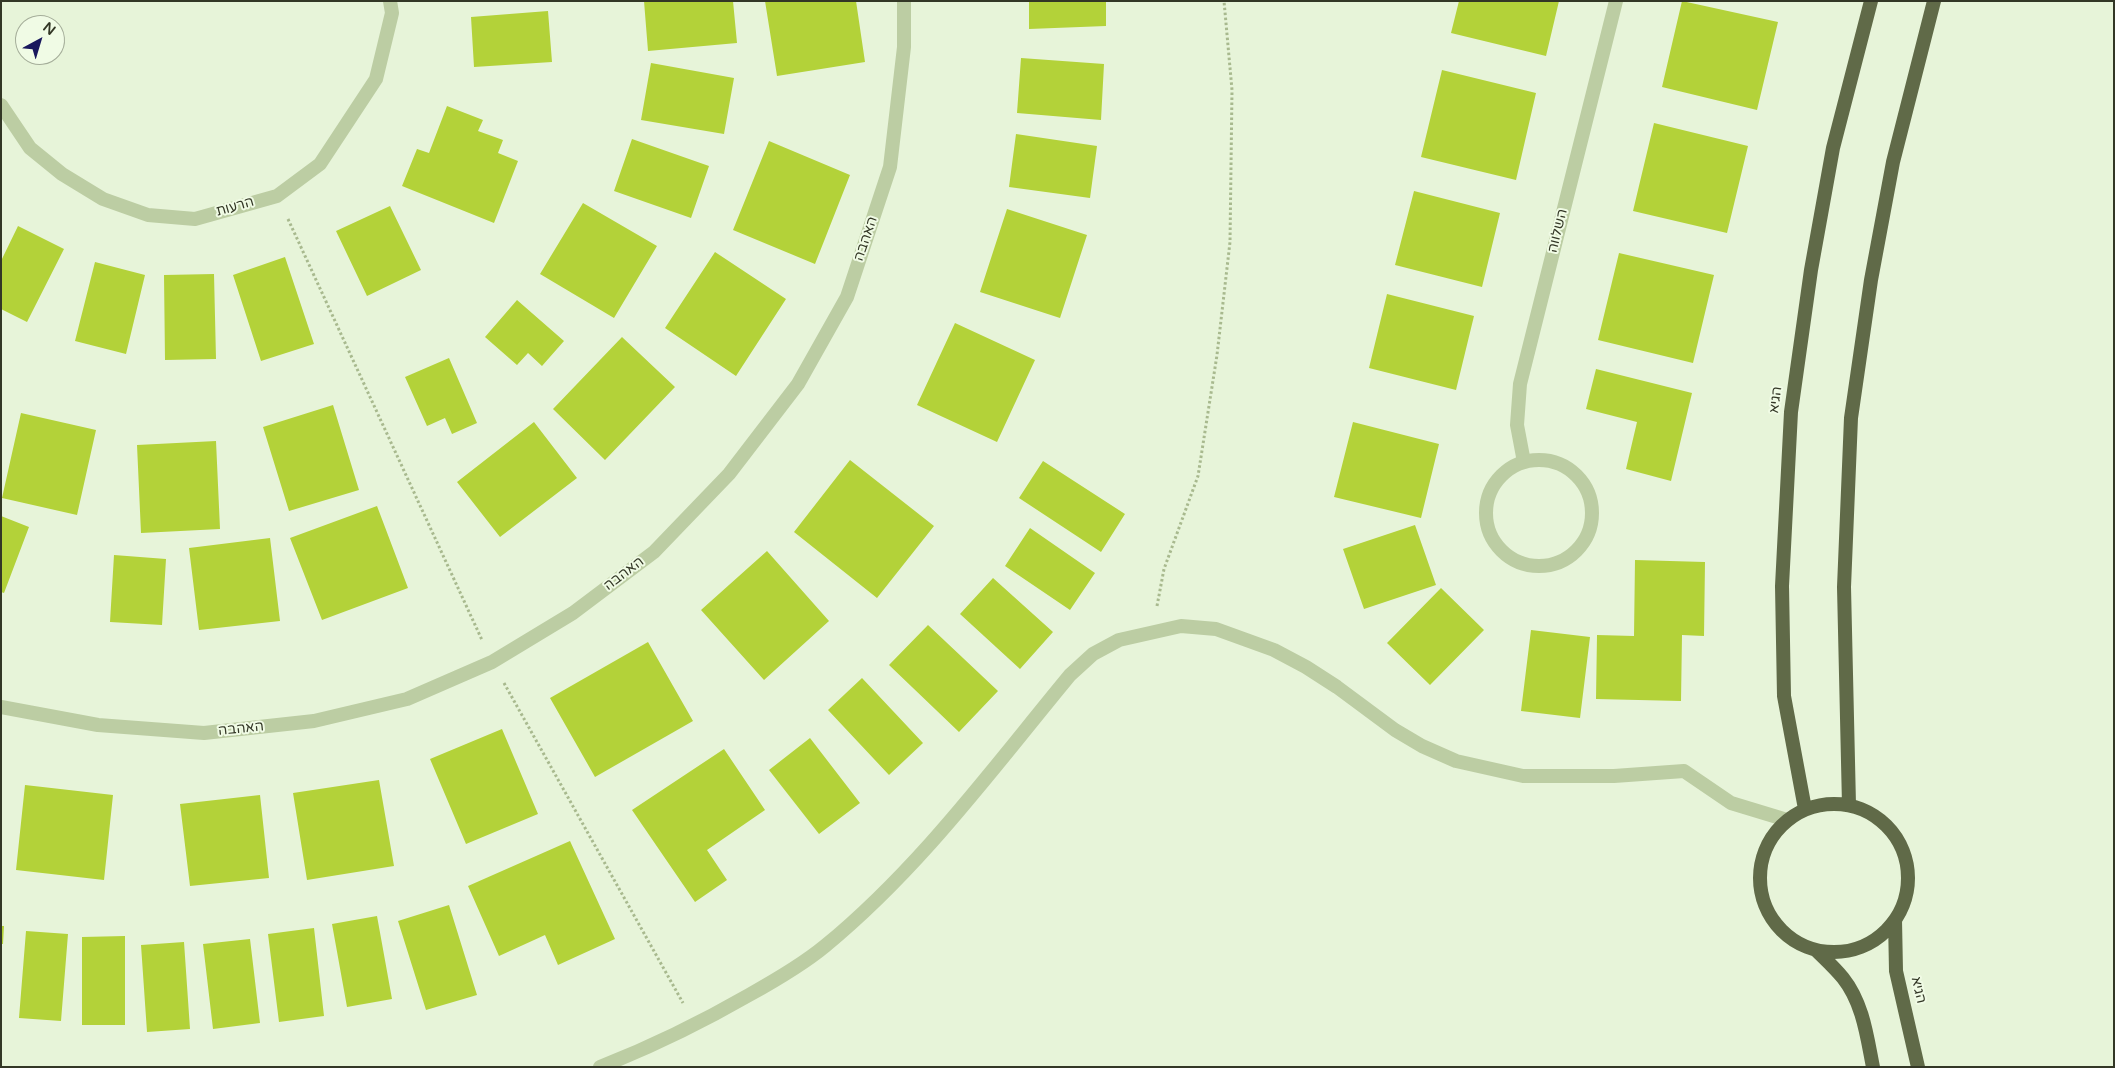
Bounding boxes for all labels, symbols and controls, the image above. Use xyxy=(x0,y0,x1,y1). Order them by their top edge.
north arrow xyxy=(15,15,65,65)
text: N xyxy=(39,19,59,39)
street label: הרעות xyxy=(214,194,256,220)
street label: השלווה xyxy=(1544,207,1572,255)
street label: האהבה xyxy=(851,215,881,263)
street label: הגיא xyxy=(1766,386,1786,414)
street label: האהבה xyxy=(601,553,647,595)
street label: האהבה xyxy=(217,718,265,740)
street label: הגיא xyxy=(1907,975,1929,1005)

